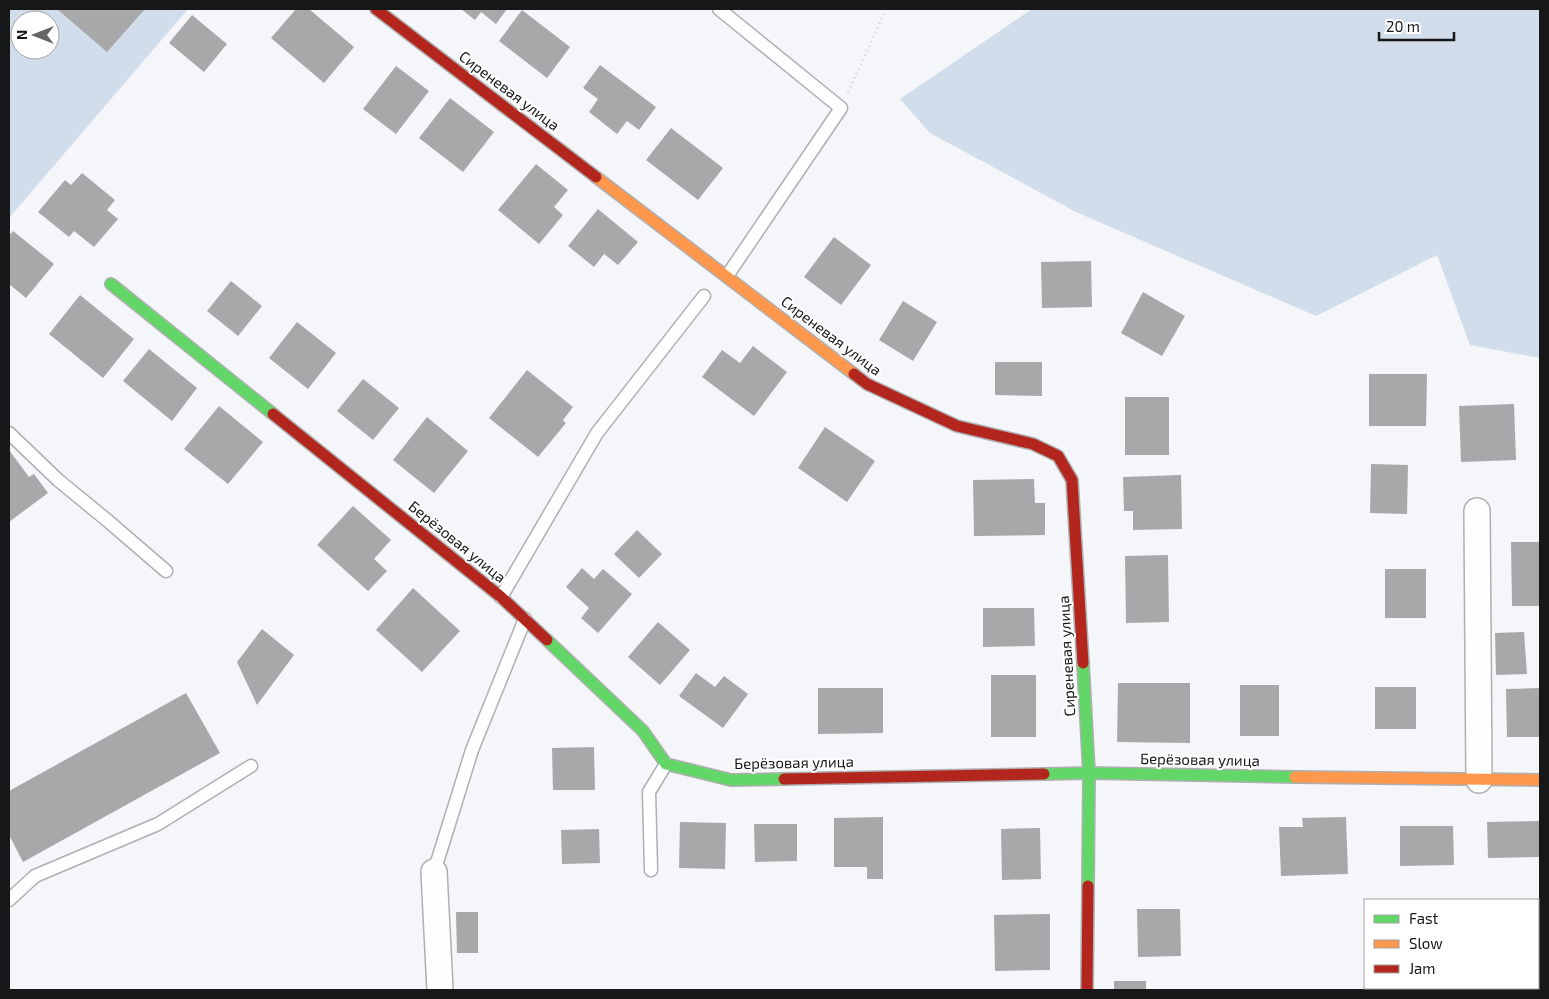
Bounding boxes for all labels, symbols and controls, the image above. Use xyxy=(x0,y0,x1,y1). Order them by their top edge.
north arrow xyxy=(10,10,60,60)
scale bar xyxy=(1379,10,1454,42)
text: 20 m xyxy=(1386,17,1420,35)
text: N xyxy=(13,30,30,40)
street label: Сиреневая улица xyxy=(455,47,563,135)
street label: Сиреневая улица xyxy=(777,292,885,380)
street label: Берёзовая улица xyxy=(405,496,510,587)
street label: Сиреневая улица xyxy=(1054,595,1079,717)
street label: Берёзовая улица xyxy=(1140,749,1260,770)
street label: Берёзовая улица xyxy=(734,752,854,773)
legend xyxy=(1364,899,1539,989)
text: Fast xyxy=(1409,909,1439,927)
text: Slow xyxy=(1409,934,1443,952)
text: Jam xyxy=(1409,959,1435,977)

